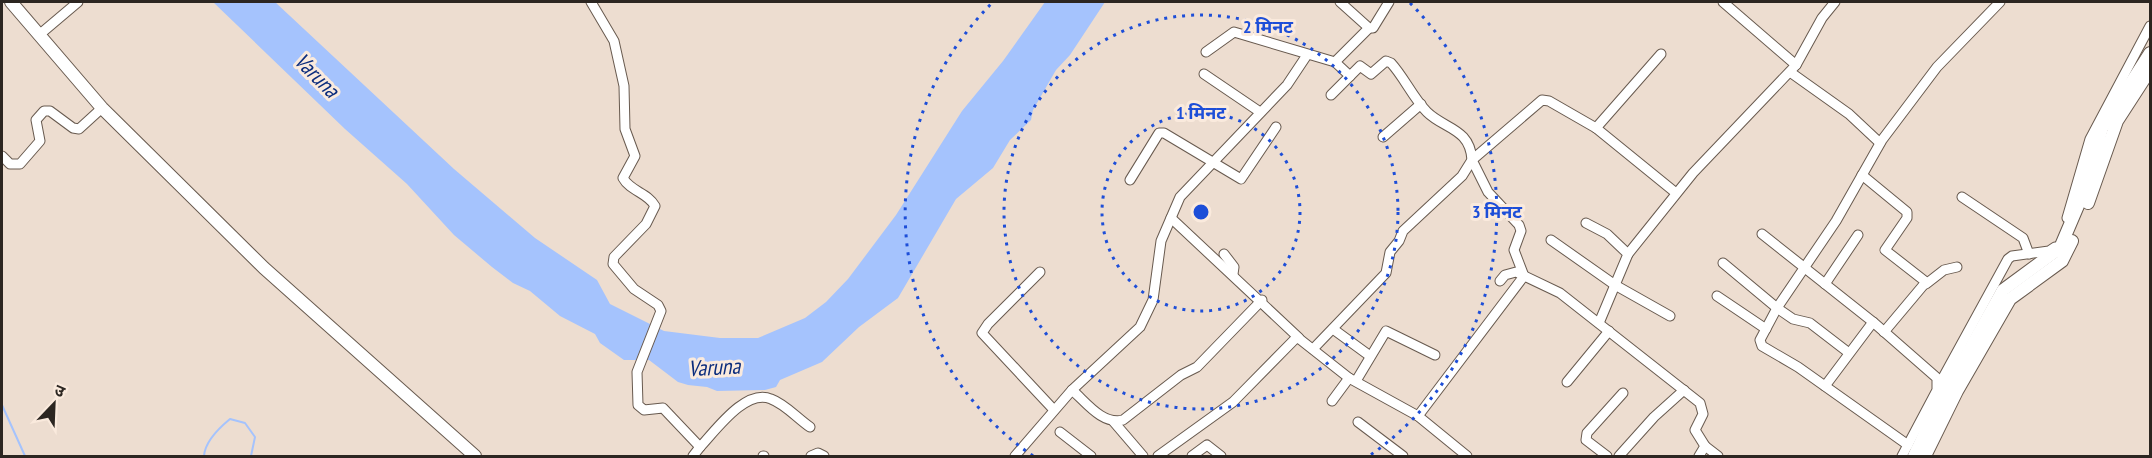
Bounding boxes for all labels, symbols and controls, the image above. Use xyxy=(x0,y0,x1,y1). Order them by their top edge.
text: 2 मिनट xyxy=(1243,15,1293,38)
water label: Varuna xyxy=(289,47,346,104)
text: 1 मिनट xyxy=(1176,101,1226,124)
text: 3 मिनट xyxy=(1472,200,1522,223)
centre of rings xyxy=(1191,202,1211,222)
water label: Varuna xyxy=(687,352,742,382)
north arrow xyxy=(24,374,84,434)
text: उ xyxy=(52,379,69,401)

